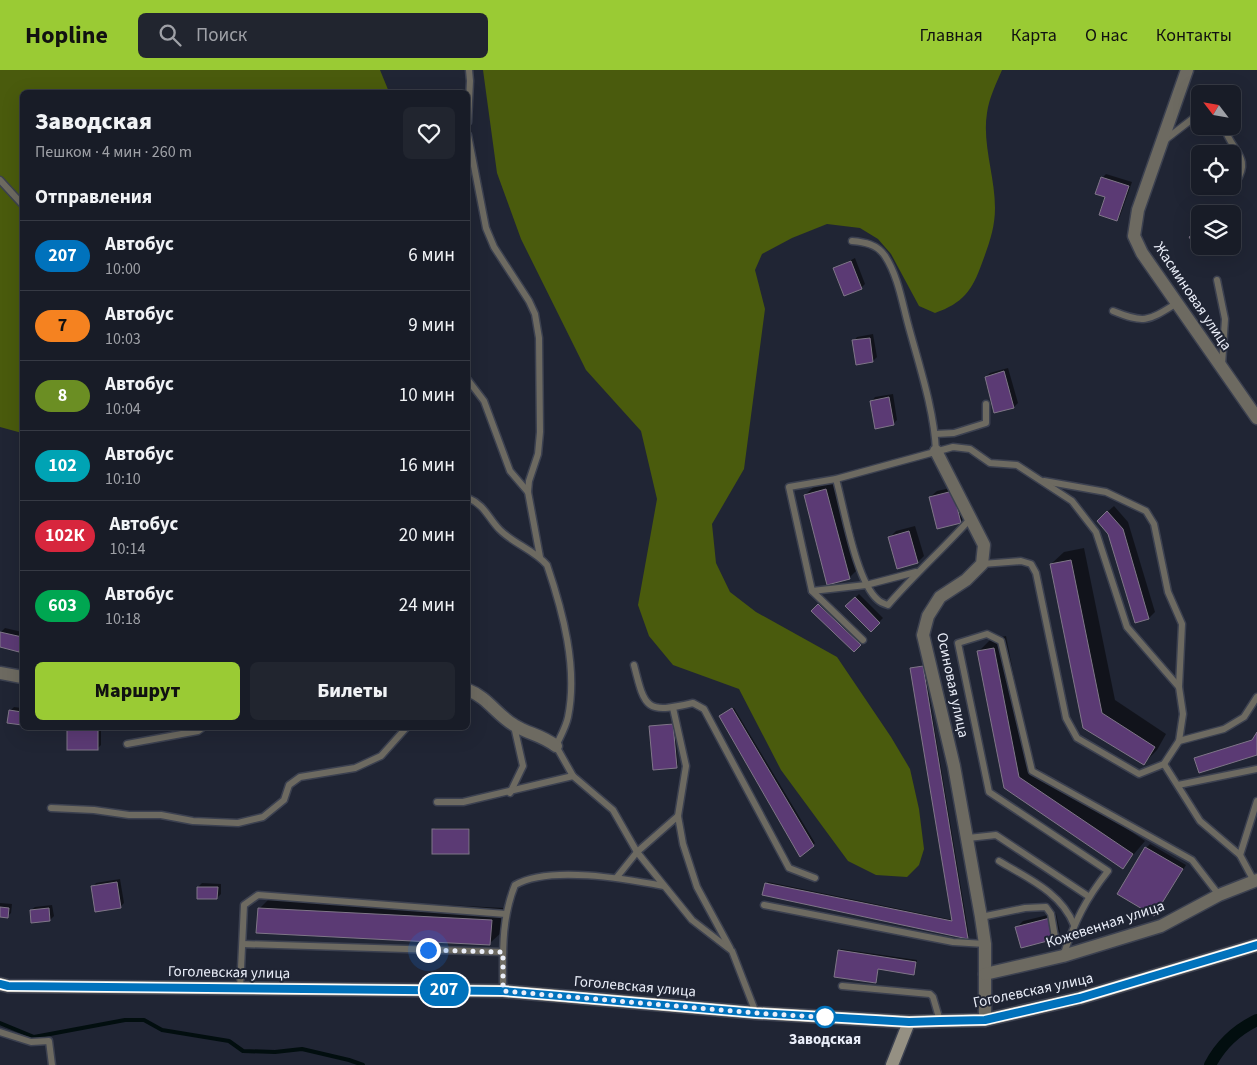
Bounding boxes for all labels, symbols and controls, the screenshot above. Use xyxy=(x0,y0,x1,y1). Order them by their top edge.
search box xyxy=(138,13,488,58)
text: Hopline xyxy=(25,18,108,53)
icon: search xyxy=(156,21,184,49)
text: Поиск xyxy=(196,22,247,49)
text: Главная xyxy=(920,23,983,48)
text: Карта xyxy=(1011,23,1057,48)
text: О нас xyxy=(1085,23,1128,48)
text: Контакты xyxy=(1156,23,1232,48)
north arrow xyxy=(1191,85,1241,135)
map controls xyxy=(1191,85,1241,255)
text: Заводская xyxy=(35,104,152,139)
button: heart xyxy=(403,107,455,159)
text: Пешком · 4 мин · 260 m xyxy=(35,141,192,163)
button: locate xyxy=(1191,145,1241,195)
text: Отправления xyxy=(35,184,152,211)
button: layers xyxy=(1191,205,1241,255)
text: Автобус xyxy=(105,231,174,258)
street label: Жасминовая улица xyxy=(1148,238,1237,355)
text: 6 мин xyxy=(408,242,455,269)
text: 207 xyxy=(48,243,77,268)
text: 10:00 xyxy=(105,258,141,280)
text: Автобус xyxy=(105,301,174,328)
text: 9 мин xyxy=(408,312,455,339)
text: 7 xyxy=(58,313,67,338)
text: 10:03 xyxy=(105,328,141,350)
text: Автобус xyxy=(105,371,174,398)
text: 10 мин xyxy=(399,382,455,409)
text: 8 xyxy=(58,383,67,408)
text: 10:04 xyxy=(105,398,141,420)
text: Автобус xyxy=(105,441,174,468)
text: 16 мин xyxy=(399,452,455,479)
text: 102 xyxy=(48,453,77,478)
text: 10:10 xyxy=(105,468,141,490)
text: Автобус xyxy=(110,511,178,538)
text: 20 мин xyxy=(399,522,455,549)
text: 102К xyxy=(45,523,85,548)
text: 10:14 xyxy=(110,538,145,560)
text: Автобус xyxy=(105,581,174,608)
text: 24 мин xyxy=(399,592,455,619)
text: 603 xyxy=(48,593,77,618)
text: 10:18 xyxy=(105,608,141,630)
street label: Осиновая улица xyxy=(931,631,974,740)
button: Маршрут xyxy=(35,662,240,720)
button: Билеты xyxy=(250,662,455,720)
street label: Кожевенная улица xyxy=(1043,895,1167,954)
your location xyxy=(416,938,441,963)
street label: Гоголевская улица xyxy=(168,961,290,984)
street label: Гоголевская улица xyxy=(971,967,1095,1013)
street label: Гоголевская улица xyxy=(573,971,697,1002)
line badge: 207 xyxy=(415,974,473,1006)
text: 207 xyxy=(430,977,458,1002)
marker: Заводская xyxy=(814,1006,836,1028)
place label: Заводская xyxy=(789,1029,861,1050)

